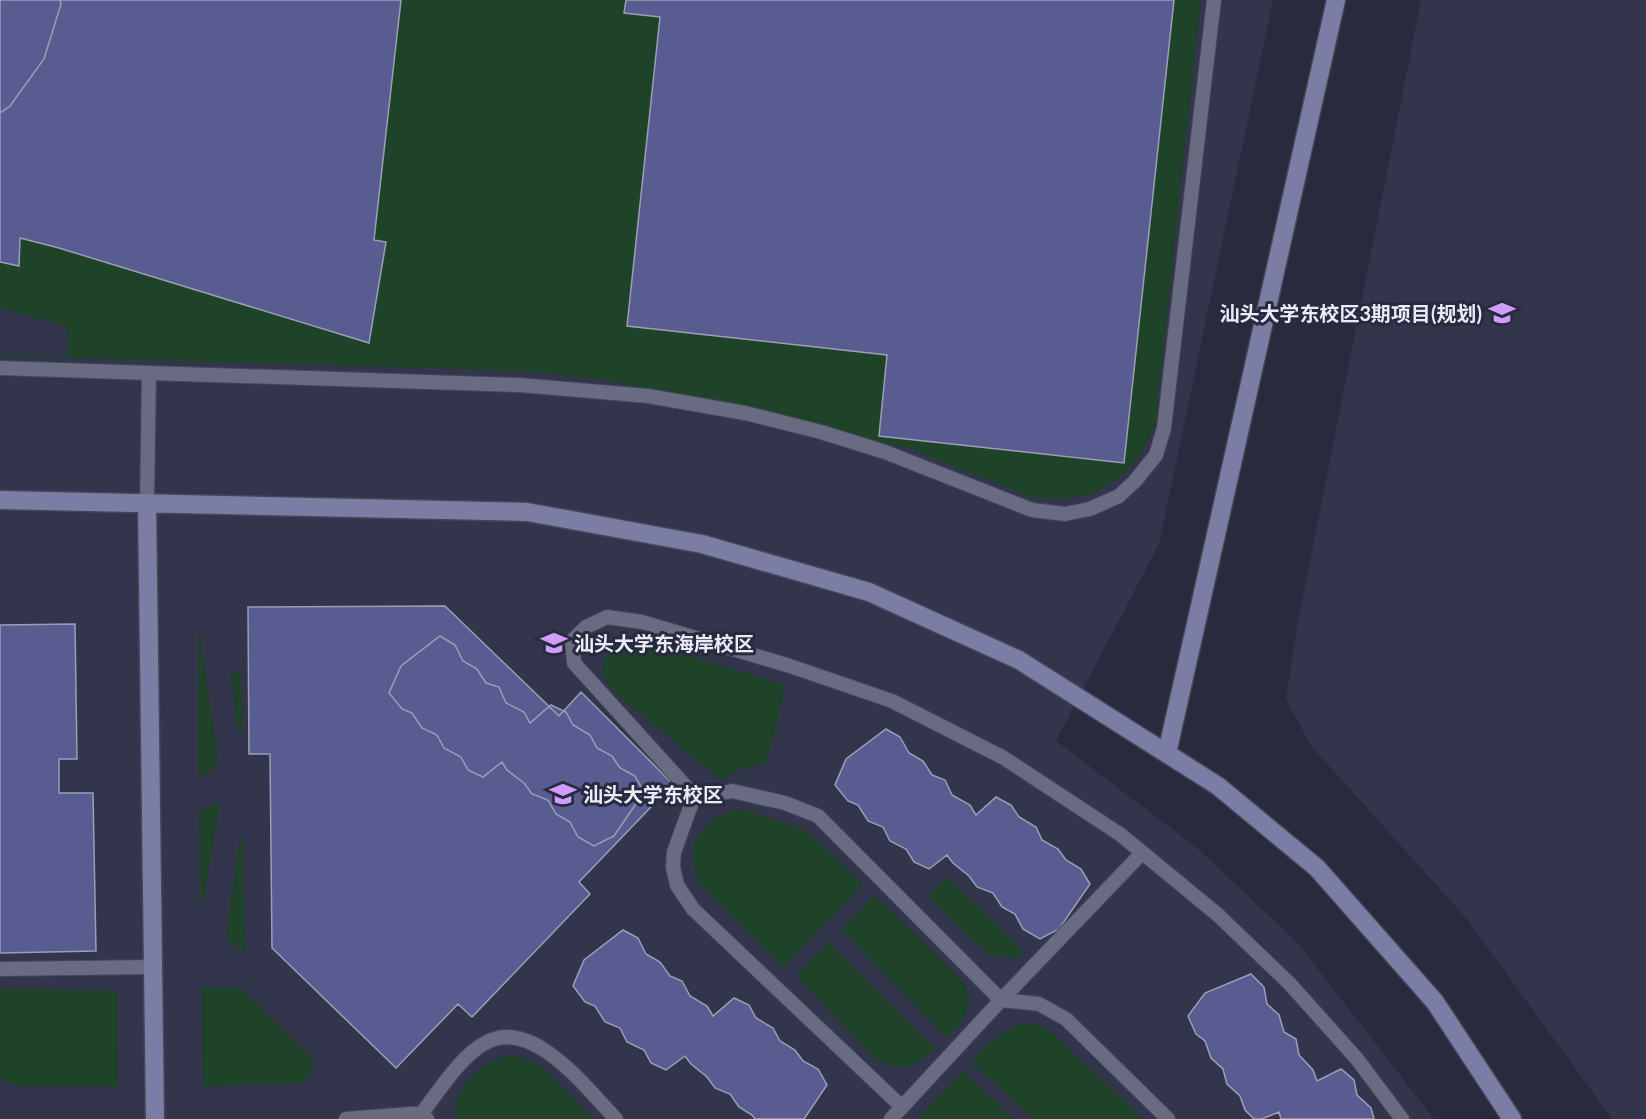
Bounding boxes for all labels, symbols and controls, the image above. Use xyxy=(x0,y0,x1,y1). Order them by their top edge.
school or university icon: 汕头大学东校区3期项目(规划) xyxy=(1487,298,1517,328)
place label: 汕头大学东校区3期项目(规划) xyxy=(1219,301,1482,325)
school or university icon: 汕头大学东海岸校区 xyxy=(539,628,569,658)
place label: 汕头大学东海岸校区 xyxy=(574,631,754,655)
school or university icon: 汕头大学东校区 xyxy=(548,779,578,809)
place label: 汕头大学东校区 xyxy=(583,782,723,806)

